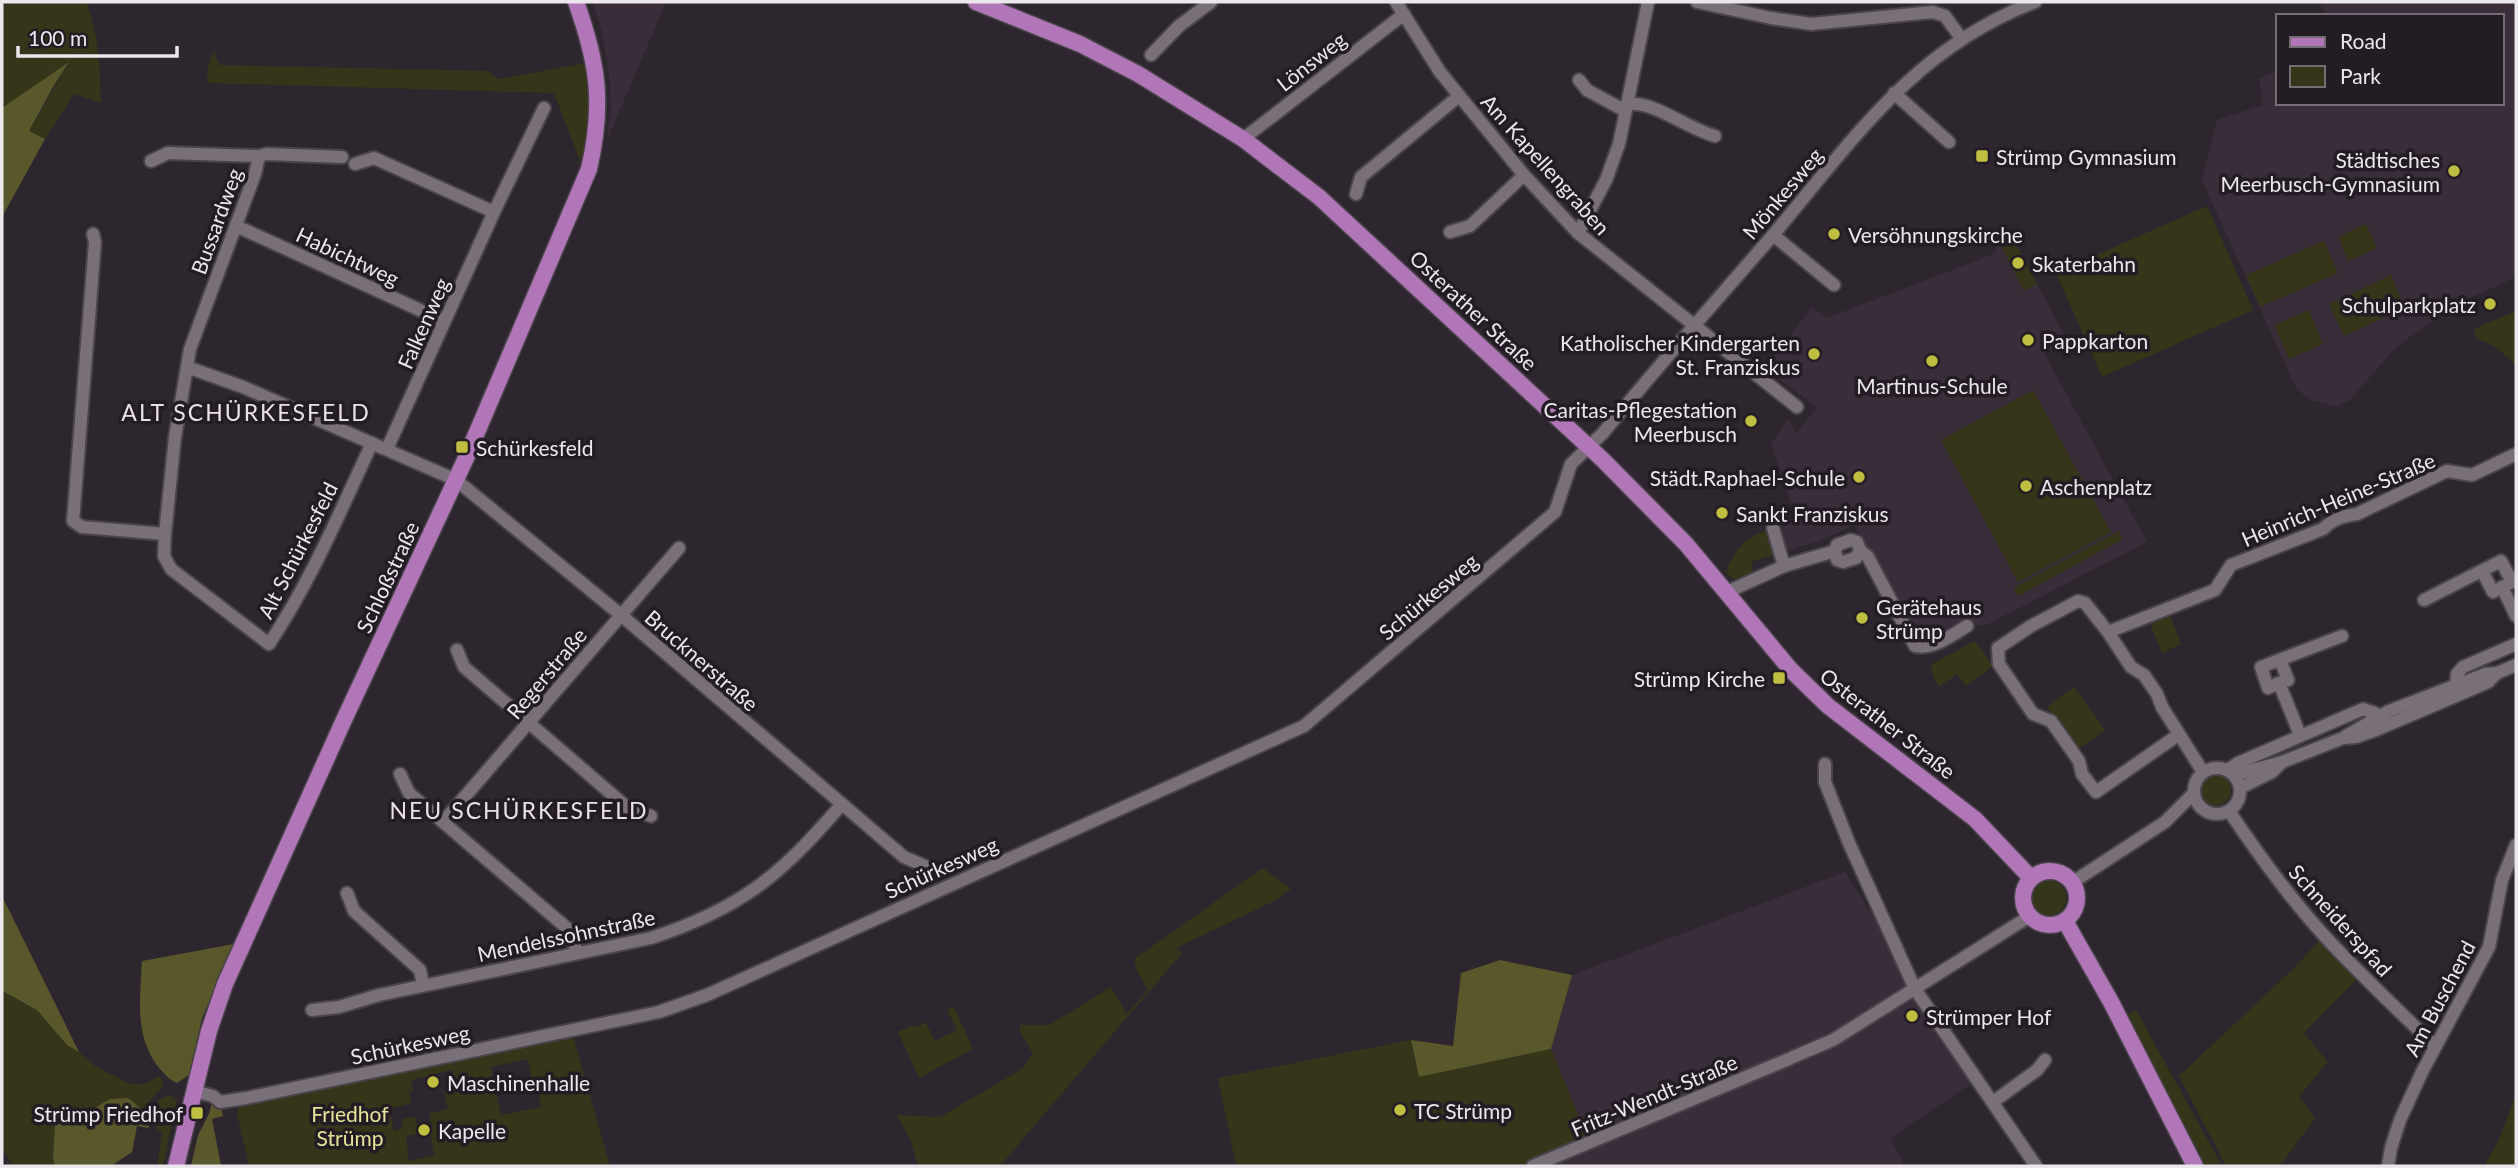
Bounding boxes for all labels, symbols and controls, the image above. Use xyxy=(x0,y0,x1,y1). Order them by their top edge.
scale bar xyxy=(18,14,177,58)
legend xyxy=(2276,14,2504,105)
text: 100 m xyxy=(28,25,87,50)
street label: Lönsweg xyxy=(1271,26,1351,96)
text: Road xyxy=(2340,28,2387,53)
text: Park xyxy=(2340,63,2381,88)
street label: Am Kapellengraben xyxy=(1476,89,1616,239)
street label: Mönkesweg xyxy=(1737,142,1827,244)
place label: Strümp Gymnasium xyxy=(1996,144,2177,169)
place label: Städtisches Meerbusch-Gymnasium xyxy=(2221,147,2440,196)
marker: Strümp Gymnasium xyxy=(1974,148,1990,164)
marker: Städtisches Meerbusch-Gymnasium xyxy=(2446,163,2462,179)
street label: Bussardweg xyxy=(185,164,247,277)
street label: Habichtweg xyxy=(293,221,403,291)
place label: Versöhnungskirche xyxy=(1848,222,2023,247)
marker: Versöhnungskirche xyxy=(1826,226,1842,242)
street label: Osterather Straße xyxy=(1405,245,1543,375)
place label: Skaterbahn xyxy=(2032,251,2136,276)
marker: Skaterbahn xyxy=(2010,255,2026,271)
street label: Falkenweg xyxy=(392,274,454,372)
place label: Schulparkplatz xyxy=(2342,292,2476,317)
marker: Schulparkplatz xyxy=(2482,296,2498,312)
place label: Pappkarton xyxy=(2042,328,2148,353)
place label: Katholischer Kindergarten St. Franziskus xyxy=(1560,330,1800,379)
marker: Pappkarton xyxy=(2020,332,2036,348)
marker: Katholischer Kindergarten St. Franziskus xyxy=(1806,346,1822,362)
marker: Martinus-Schule xyxy=(1924,353,1940,369)
place label: Martinus-Schule xyxy=(1856,373,2008,398)
place label: Caritas-Pflegestation Meerbusch xyxy=(1544,397,1737,446)
district label: ALT SCHÜRKESFELD xyxy=(121,398,371,426)
marker: Caritas-Pflegestation Meerbusch xyxy=(1743,413,1759,429)
place label: Schürkesfeld xyxy=(476,435,594,460)
marker: Schürkesfeld xyxy=(454,439,470,455)
street label: Heinrich-Heine-Straße xyxy=(2237,447,2439,551)
place label: Städt.Raphael-Schule xyxy=(1650,465,1845,490)
marker: Städt.Raphael-Schule xyxy=(1851,469,1867,485)
place label: Aschenplatz xyxy=(2040,474,2152,499)
street label: Alt Schürkesfeld xyxy=(252,478,342,622)
marker: Aschenplatz xyxy=(2018,478,2034,494)
place label: Sankt Franziskus xyxy=(1736,501,1889,526)
marker: Sankt Franziskus xyxy=(1714,505,1730,521)
street label: Schloßstraße xyxy=(350,517,424,637)
street label: Schürkesweg xyxy=(1374,547,1482,644)
place label: Gerätehaus Strümp xyxy=(1876,594,1982,643)
street label: Brucknerstraße xyxy=(640,604,764,716)
marker: Gerätehaus Strümp xyxy=(1854,610,1870,626)
street label: Regerstraße xyxy=(501,623,591,723)
street label: Osterather Straße xyxy=(1815,662,1961,784)
place label: Strümp Kirche xyxy=(1634,666,1765,691)
marker: Strümp Kirche xyxy=(1771,670,1787,686)
district label: NEU SCHÜRKESFELD xyxy=(390,796,648,824)
street label: Schürkesweg xyxy=(881,831,1001,903)
street label: Schneiderspfad xyxy=(2284,859,2398,981)
street label: Mendelssohnstraße xyxy=(475,904,657,966)
street label: Am Buschend xyxy=(2398,936,2480,1060)
place label: Strümper Hof xyxy=(1926,1004,2052,1029)
marker: Strümper Hof xyxy=(1904,1008,1920,1024)
street label: Schürkesweg xyxy=(348,1019,472,1069)
street label: Fritz-Wendt-Straße xyxy=(1567,1049,1741,1141)
place label: Maschinenhalle xyxy=(447,1070,590,1095)
marker: Maschinenhalle xyxy=(425,1074,441,1090)
place label: TC Strümp xyxy=(1414,1098,1512,1123)
place label: Strümp Friedhof xyxy=(34,1101,184,1126)
park label: Friedhof Strümp xyxy=(311,1101,389,1150)
marker: TC Strümp xyxy=(1392,1102,1408,1118)
marker: Strümp Friedhof xyxy=(189,1105,205,1121)
place label: Kapelle xyxy=(438,1118,506,1143)
marker: Kapelle xyxy=(416,1122,432,1138)

